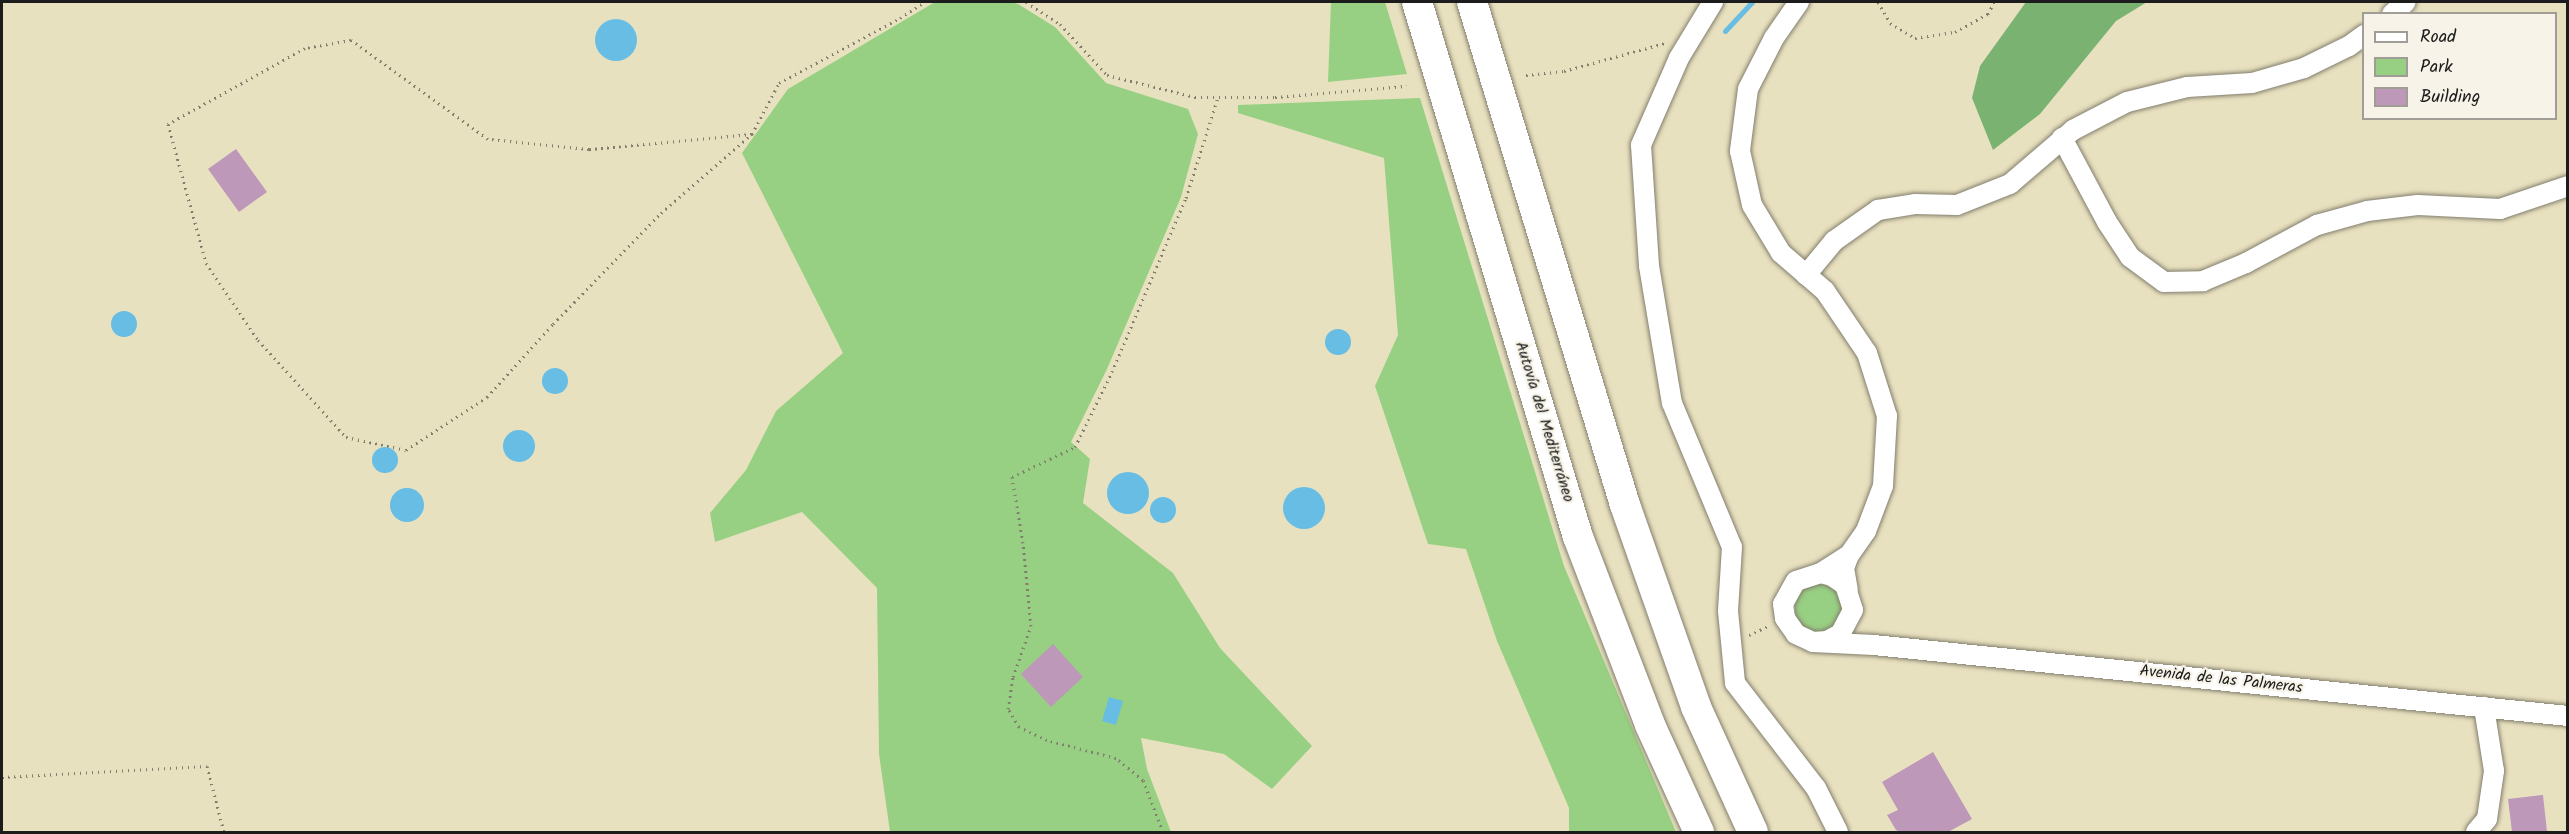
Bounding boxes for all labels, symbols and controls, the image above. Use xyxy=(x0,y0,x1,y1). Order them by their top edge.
legend xyxy=(2362,12,2557,120)
text: Road xyxy=(2420,23,2456,52)
text: Park xyxy=(2420,53,2453,82)
text: Building xyxy=(2420,83,2480,112)
street label: Autovía del Mediterráneo xyxy=(1510,339,1578,505)
street label: Avenida de las Palmeras xyxy=(2139,662,2303,698)

